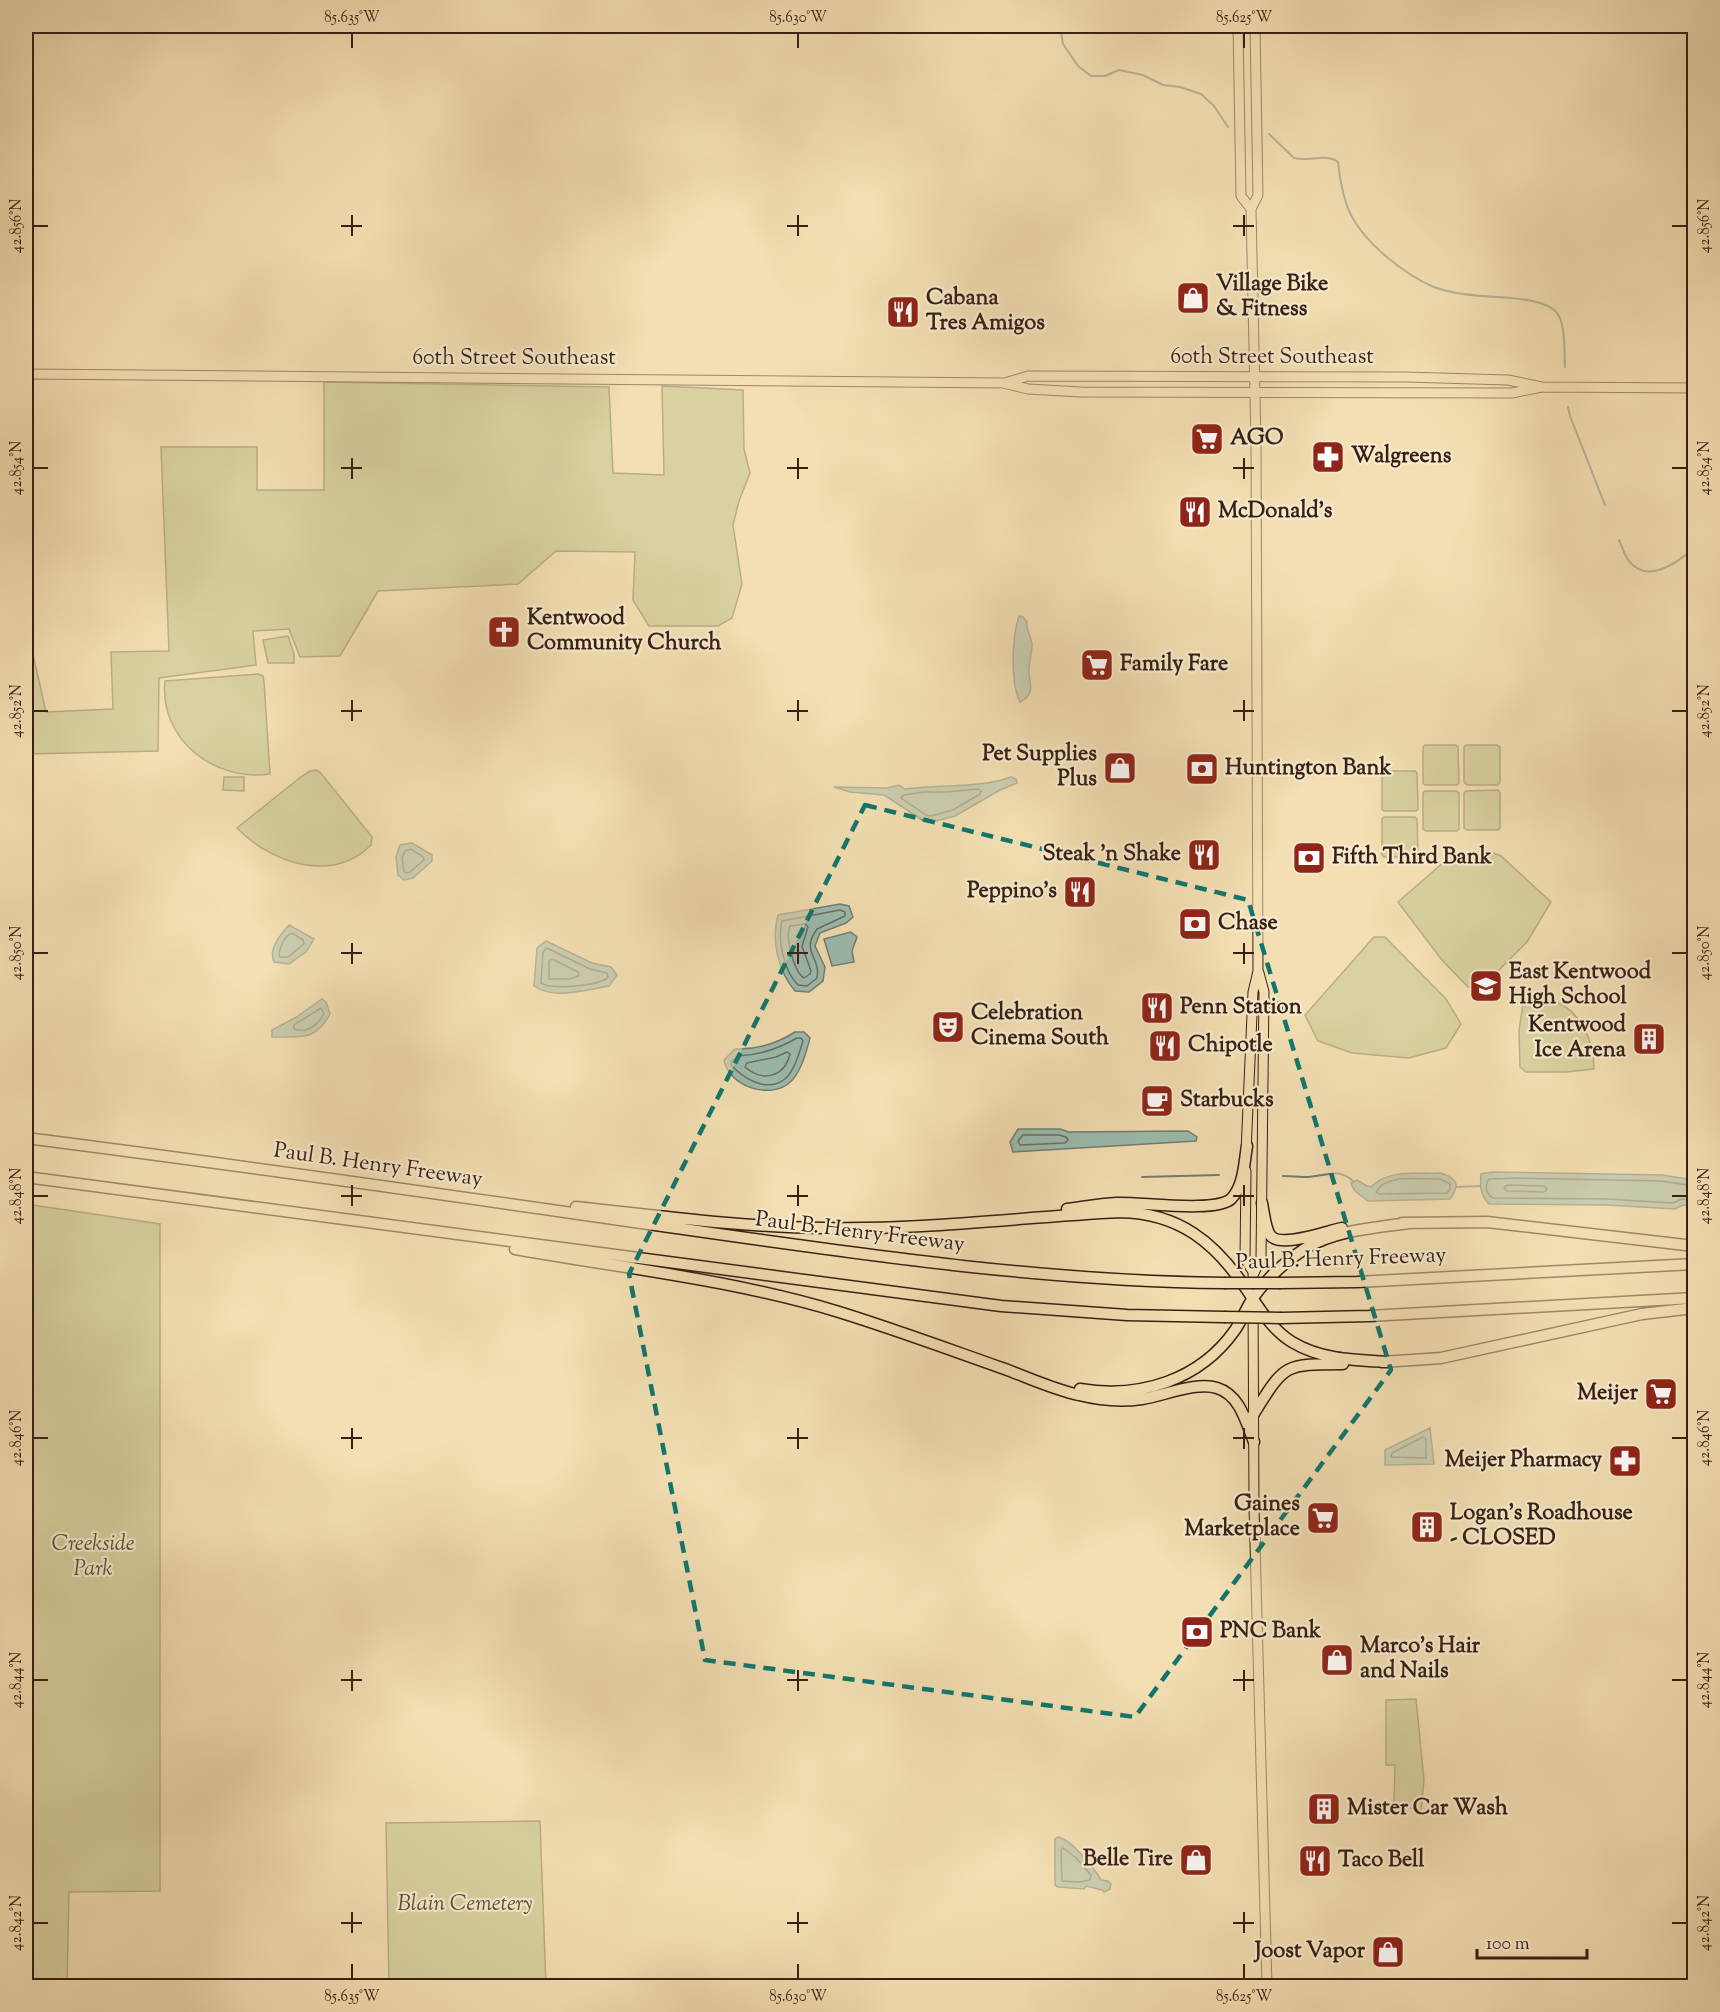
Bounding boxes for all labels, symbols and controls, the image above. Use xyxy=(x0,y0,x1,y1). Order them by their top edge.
text: 85.635°W xyxy=(324,8,380,29)
text: 85.630°W xyxy=(769,8,827,29)
text: 85.625°W xyxy=(1216,8,1272,29)
text: 42.856°N xyxy=(7,199,28,253)
text: 42.856°N xyxy=(1695,199,1716,253)
place label: Village Bike & Fitness xyxy=(1216,269,1328,326)
shop icon: Village Bike & Fitness xyxy=(1175,280,1211,316)
place label: Cabana Tres Amigos xyxy=(926,283,1045,340)
restaurant icon: Cabana Tres Amigos xyxy=(885,294,921,330)
street label: 60th Street Southeast xyxy=(1170,342,1374,374)
street label: 60th Street Southeast xyxy=(412,343,616,375)
supermarket icon: AGO xyxy=(1189,421,1225,457)
place label: AGO xyxy=(1230,423,1284,455)
pharmacy icon: Walgreens xyxy=(1310,439,1346,475)
text: 42.854°N xyxy=(7,441,28,495)
place label: Walgreens xyxy=(1351,441,1452,473)
text: 42.854°N xyxy=(1695,441,1716,495)
restaurant icon: McDonald's xyxy=(1177,494,1213,530)
place label: McDonald's xyxy=(1218,496,1333,528)
place label: Kentwood Community Church xyxy=(527,603,722,660)
church icon: Kentwood Community Church xyxy=(486,614,522,650)
supermarket icon: Family Fare xyxy=(1079,647,1115,683)
place label: Family Fare xyxy=(1120,649,1228,681)
text: 42.852°N xyxy=(7,684,28,738)
text: 42.852°N xyxy=(1695,684,1716,738)
place label: Pet Supplies Plus xyxy=(982,739,1097,796)
shop icon: Pet Supplies Plus xyxy=(1102,750,1138,786)
bank icon: Huntington Bank xyxy=(1184,751,1220,787)
place label: Huntington Bank xyxy=(1225,753,1391,785)
restaurant icon: Steak 'n Shake xyxy=(1186,837,1222,873)
place label: Steak 'n Shake xyxy=(1042,839,1181,871)
bank icon: Fifth Third Bank xyxy=(1291,840,1327,876)
place label: Fifth Third Bank xyxy=(1332,842,1492,874)
restaurant icon: Peppino's xyxy=(1062,874,1098,910)
place label: Peppino's xyxy=(967,876,1057,908)
bank icon: Chase xyxy=(1177,906,1213,942)
place label: Chase xyxy=(1218,908,1278,940)
text: 42.850°N xyxy=(7,926,28,980)
text: 42.850°N xyxy=(1695,926,1716,980)
place label: East Kentwood High School xyxy=(1509,957,1652,1014)
school or university icon: East Kentwood High School xyxy=(1468,968,1504,1004)
restaurant icon: Penn Station xyxy=(1139,990,1175,1026)
place label: Penn Station xyxy=(1180,992,1302,1024)
place label: Celebration Cinema South xyxy=(971,998,1109,1055)
theatre icon: Celebration Cinema South xyxy=(930,1009,966,1045)
place label: Kentwood Ice Arena xyxy=(1528,1010,1627,1067)
building icon: Kentwood Ice Arena xyxy=(1631,1021,1667,1057)
restaurant icon: Chipotle xyxy=(1147,1028,1183,1064)
place label: Chipotle xyxy=(1188,1030,1273,1062)
cafe icon: Starbucks xyxy=(1139,1083,1175,1119)
place label: Starbucks xyxy=(1180,1085,1274,1117)
street label: Paul B. Henry Freeway xyxy=(271,1135,485,1197)
text: 42.848°N xyxy=(7,1168,28,1224)
text: 42.848°N xyxy=(1695,1168,1716,1224)
street label: Paul B. Henry Freeway xyxy=(753,1204,967,1262)
street label: Paul B. Henry Freeway xyxy=(1235,1240,1447,1280)
supermarket icon: Meijer xyxy=(1643,1376,1679,1412)
place label: Meijer xyxy=(1577,1378,1639,1410)
text: 42.846°N xyxy=(7,1410,28,1466)
text: 42.846°N xyxy=(1695,1410,1716,1466)
pharmacy icon: Meijer Pharmacy xyxy=(1607,1443,1643,1479)
place label: Meijer Pharmacy xyxy=(1445,1445,1602,1477)
place label: Gaines Marketplace xyxy=(1184,1489,1300,1546)
place label: Logan's Roadhouse - CLOSED xyxy=(1450,1498,1633,1555)
supermarket icon: Gaines Marketplace xyxy=(1305,1500,1341,1536)
building icon: Logan's Roadhouse - CLOSED xyxy=(1409,1509,1445,1545)
park label: Creekside Park xyxy=(51,1529,135,1586)
bank icon: PNC Bank xyxy=(1179,1614,1215,1650)
place label: PNC Bank xyxy=(1220,1616,1321,1648)
place label: Marco's Hair and Nails xyxy=(1360,1631,1481,1688)
shop icon: Marco's Hair and Nails xyxy=(1319,1642,1355,1678)
text: 42.844°N xyxy=(7,1652,28,1708)
text: 42.844°N xyxy=(1695,1652,1716,1708)
building icon: Mister Car Wash xyxy=(1306,1791,1342,1827)
place label: Mister Car Wash xyxy=(1347,1793,1508,1825)
shop icon: Belle Tire xyxy=(1178,1842,1214,1878)
restaurant icon: Taco Bell xyxy=(1297,1843,1333,1879)
place label: Belle Tire xyxy=(1083,1844,1173,1876)
place label: Taco Bell xyxy=(1338,1845,1425,1877)
park label: Blain Cemetery xyxy=(398,1889,533,1921)
text: 42.842°N xyxy=(7,1895,28,1951)
text: 42.842°N xyxy=(1695,1895,1716,1951)
scale bar xyxy=(1477,1922,1586,1960)
text: 100 m xyxy=(1486,1932,1530,1958)
shop icon: Joost Vapor xyxy=(1370,1934,1406,1970)
place label: Joost Vapor xyxy=(1253,1936,1366,1968)
text: 85.635°W xyxy=(324,1987,380,2008)
text: 85.630°W xyxy=(769,1987,827,2008)
text: 85.625°W xyxy=(1216,1987,1272,2008)

